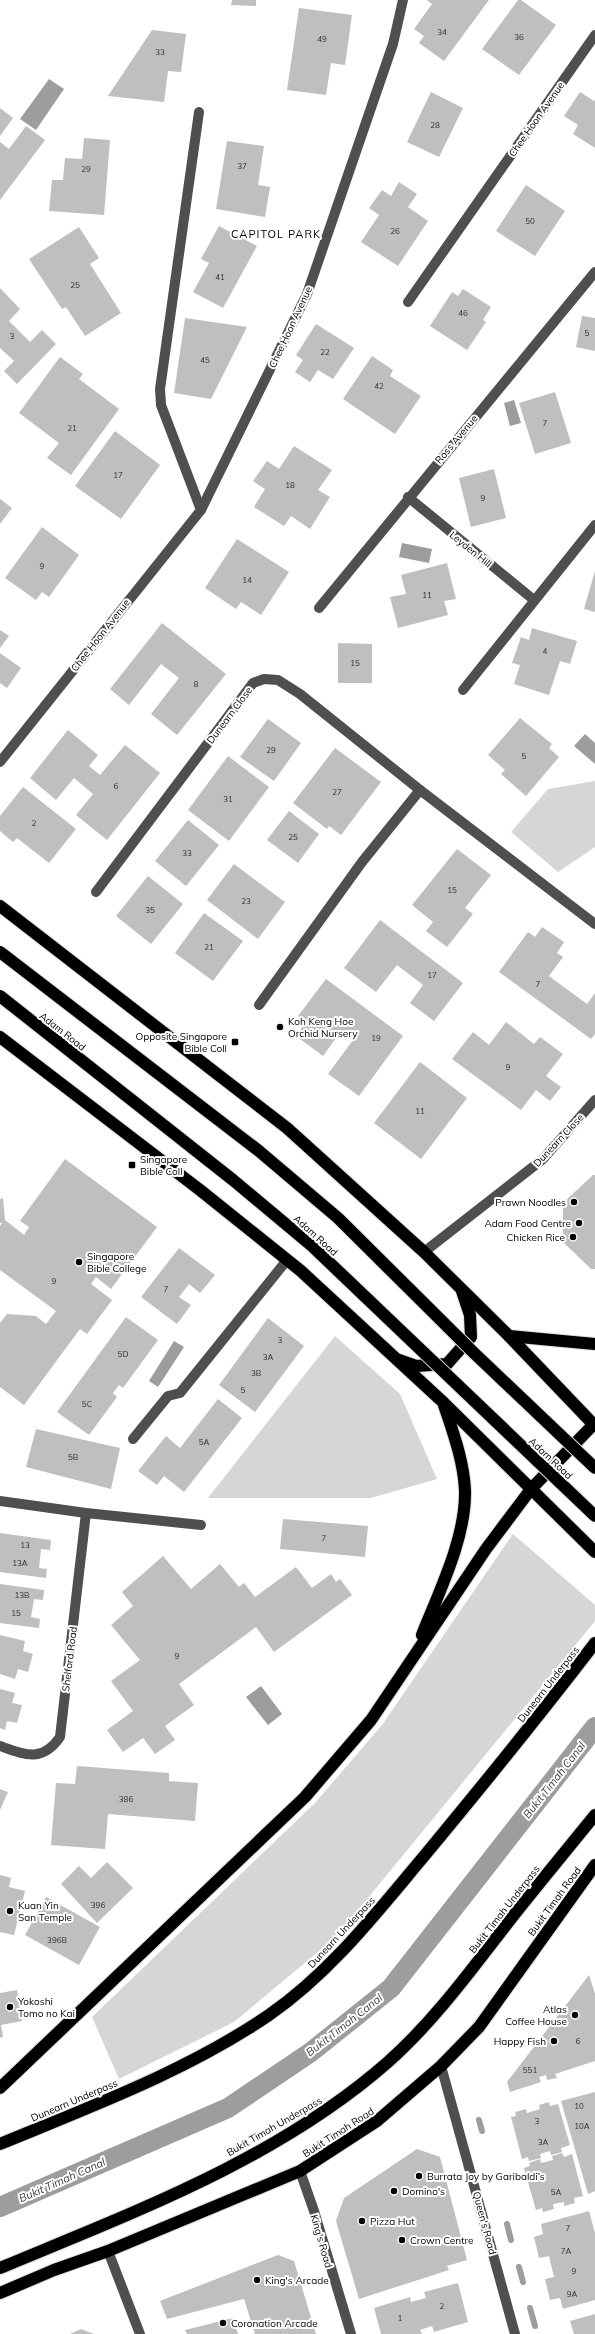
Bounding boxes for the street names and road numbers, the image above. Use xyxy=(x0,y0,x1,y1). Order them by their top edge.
street label: Chee Hoon Avenue xyxy=(506,79,567,159)
street label: Chee Hoon Avenue xyxy=(266,284,315,370)
street label: Ross Avenue xyxy=(432,412,481,466)
street label: Leyden Hill xyxy=(447,528,494,570)
street label: Chee Hoon Avenue xyxy=(68,596,133,674)
street label: Dunearn Close xyxy=(204,684,255,746)
street label: Adam Road xyxy=(37,1009,88,1054)
street label: Dunearn Close xyxy=(530,1111,586,1170)
street label: Adam Road xyxy=(291,1212,341,1259)
street label: Adam Road xyxy=(526,1435,575,1482)
street label: Shelford Road xyxy=(59,1626,80,1692)
street label: Dunearn Underpass xyxy=(515,1644,582,1725)
street label: Bukit Timah Underpass xyxy=(466,1863,543,1956)
street label: Bukit Timah Road xyxy=(525,1864,584,1938)
street label: Dunearn Underpass xyxy=(305,1894,378,1971)
street label: Dunearn Underpass xyxy=(29,2076,119,2125)
street label: Bukit Timah Underpass xyxy=(224,2094,324,2159)
street label: Bukit Timah Road xyxy=(300,2105,376,2160)
street label: Queen's Road xyxy=(470,2190,499,2256)
street label: King's Road xyxy=(308,2213,335,2269)

